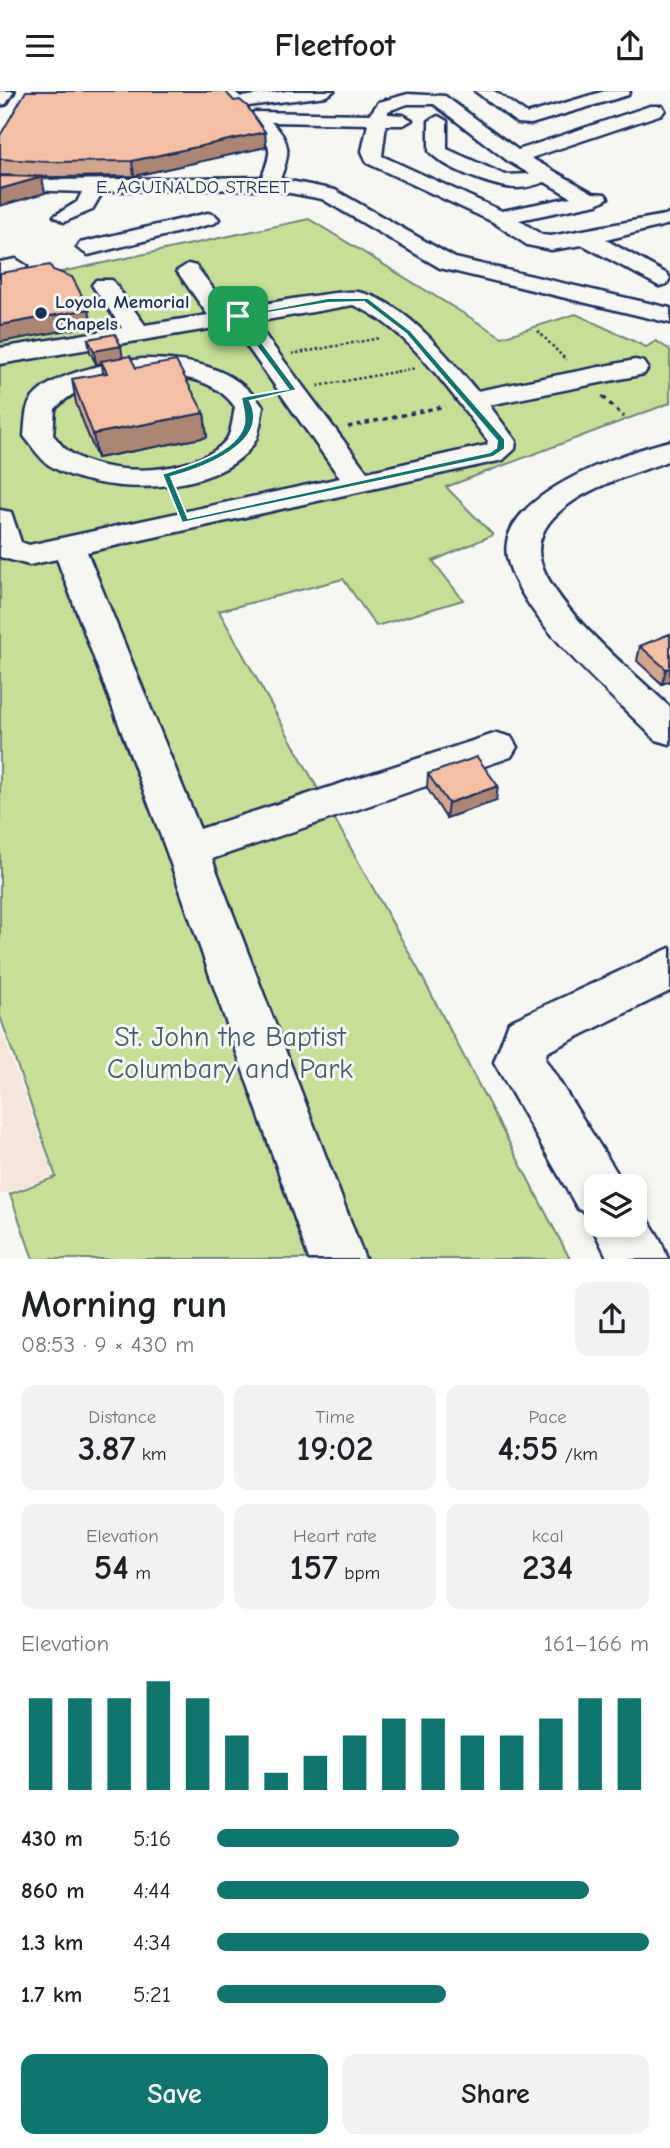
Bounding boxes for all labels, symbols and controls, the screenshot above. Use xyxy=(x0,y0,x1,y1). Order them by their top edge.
icon: menu xyxy=(21,27,59,65)
text: Fleetfoot xyxy=(274,27,396,64)
icon: share xyxy=(611,27,649,65)
street label: E. AGUINALDO STREET xyxy=(96,176,290,198)
pin xyxy=(208,286,268,346)
place label: Loyola Memorial Chapels xyxy=(55,291,190,335)
icon: arrive xyxy=(219,297,257,335)
marker: Loyola Memorial Chapels xyxy=(33,305,49,321)
park label: St. John the Baptist Columbary and Park xyxy=(107,1021,353,1085)
map controls xyxy=(584,1174,647,1237)
button: layers xyxy=(584,1174,647,1237)
button: share xyxy=(575,1282,649,1356)
text: Morning run xyxy=(21,1283,227,1327)
text: 08:53 · 9 × 430 m xyxy=(21,1331,194,1358)
text: Distance xyxy=(88,1406,156,1428)
text: Time xyxy=(315,1406,355,1428)
text: Pace xyxy=(529,1406,567,1428)
text: 3.87 xyxy=(78,1428,135,1469)
text: 19:02 xyxy=(297,1428,373,1469)
text: 4:55 xyxy=(497,1428,558,1469)
text: km xyxy=(135,1443,167,1465)
text: /km xyxy=(558,1443,598,1465)
text: Elevation xyxy=(86,1525,159,1547)
text: Heart rate xyxy=(293,1525,377,1547)
text: kcal xyxy=(532,1525,564,1547)
text: 54 xyxy=(94,1547,129,1588)
text: 157 xyxy=(290,1547,338,1588)
text: 234 xyxy=(522,1547,573,1588)
text: m xyxy=(129,1562,151,1584)
text: bpm xyxy=(338,1562,380,1584)
text: Elevation xyxy=(21,1630,109,1657)
text: 161–166 m xyxy=(544,1630,649,1657)
text: 430 m xyxy=(21,1825,83,1852)
text: 5:16 xyxy=(133,1825,171,1852)
text: 860 m xyxy=(21,1877,84,1904)
text: 4:44 xyxy=(133,1877,171,1904)
text: 1.3 km xyxy=(21,1929,83,1956)
text: 4:34 xyxy=(133,1929,171,1956)
text: 1.7 km xyxy=(21,1981,82,2008)
text: 5:21 xyxy=(133,1981,171,2008)
button: Save xyxy=(21,2054,328,2134)
button: Share xyxy=(342,2054,649,2134)

